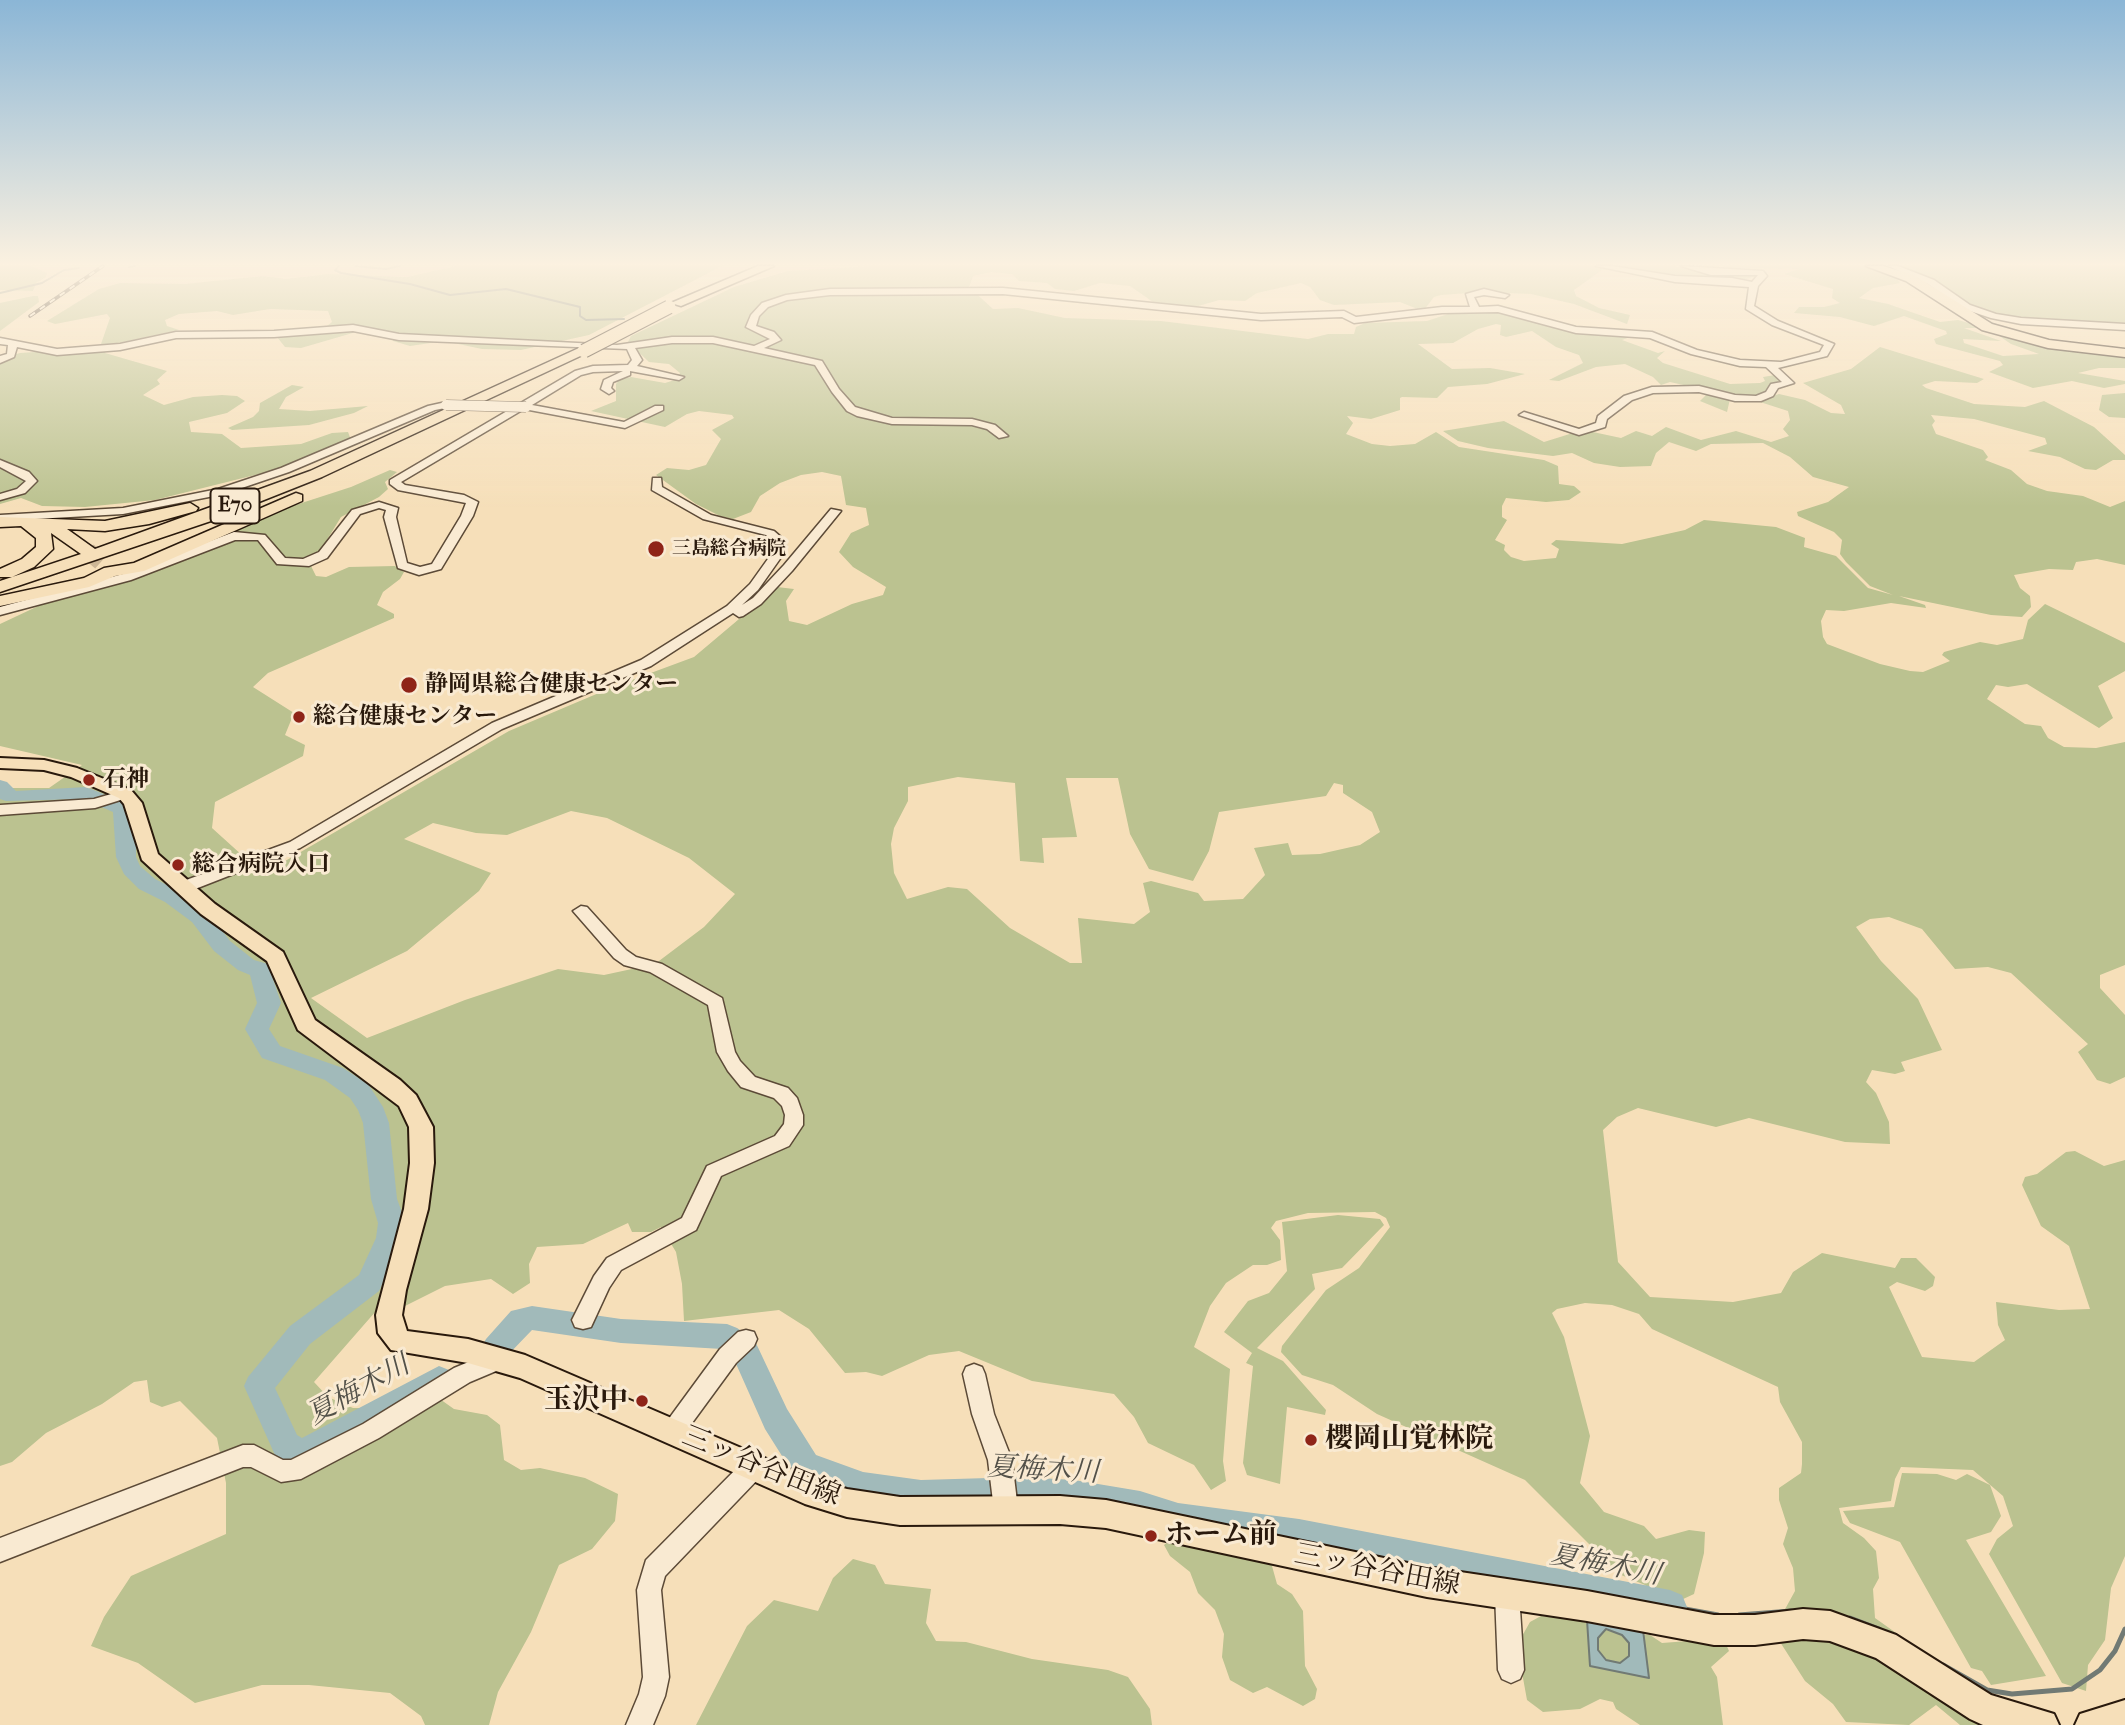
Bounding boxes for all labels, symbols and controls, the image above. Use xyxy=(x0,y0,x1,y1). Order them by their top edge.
road number: E70 xyxy=(210,489,260,524)
place label: 三島総合病院 xyxy=(672,538,786,560)
marker: 三島総合病院 xyxy=(646,539,666,559)
place label: 静岡県総合健康センター xyxy=(425,671,678,699)
marker: 静岡県総合健康センター xyxy=(399,675,419,695)
place label: 総合健康センター xyxy=(313,703,497,731)
marker: 総合健康センター xyxy=(291,709,307,725)
place label: 石神 xyxy=(103,766,149,794)
marker: 石神 xyxy=(81,772,97,788)
place label: 総合病院入口 xyxy=(192,851,330,879)
marker: 総合病院入口 xyxy=(170,857,186,873)
water label: 夏梅木川 xyxy=(302,1349,416,1433)
place label: 玉沢中 xyxy=(544,1384,628,1418)
marker: 玉沢中 xyxy=(634,1393,650,1409)
street label: 三ッ谷谷田線 xyxy=(677,1420,845,1514)
place label: 櫻岡山覚林院 xyxy=(1325,1423,1493,1457)
marker: 櫻岡山覚林院 xyxy=(1303,1432,1319,1448)
water label: 夏梅木川 xyxy=(986,1451,1100,1491)
place label: ホーム前 xyxy=(1165,1519,1277,1553)
marker: ホーム前 xyxy=(1143,1528,1159,1544)
street label: 三ッ谷谷田線 xyxy=(1291,1538,1463,1604)
water label: 夏梅木川 xyxy=(1547,1539,1663,1593)

